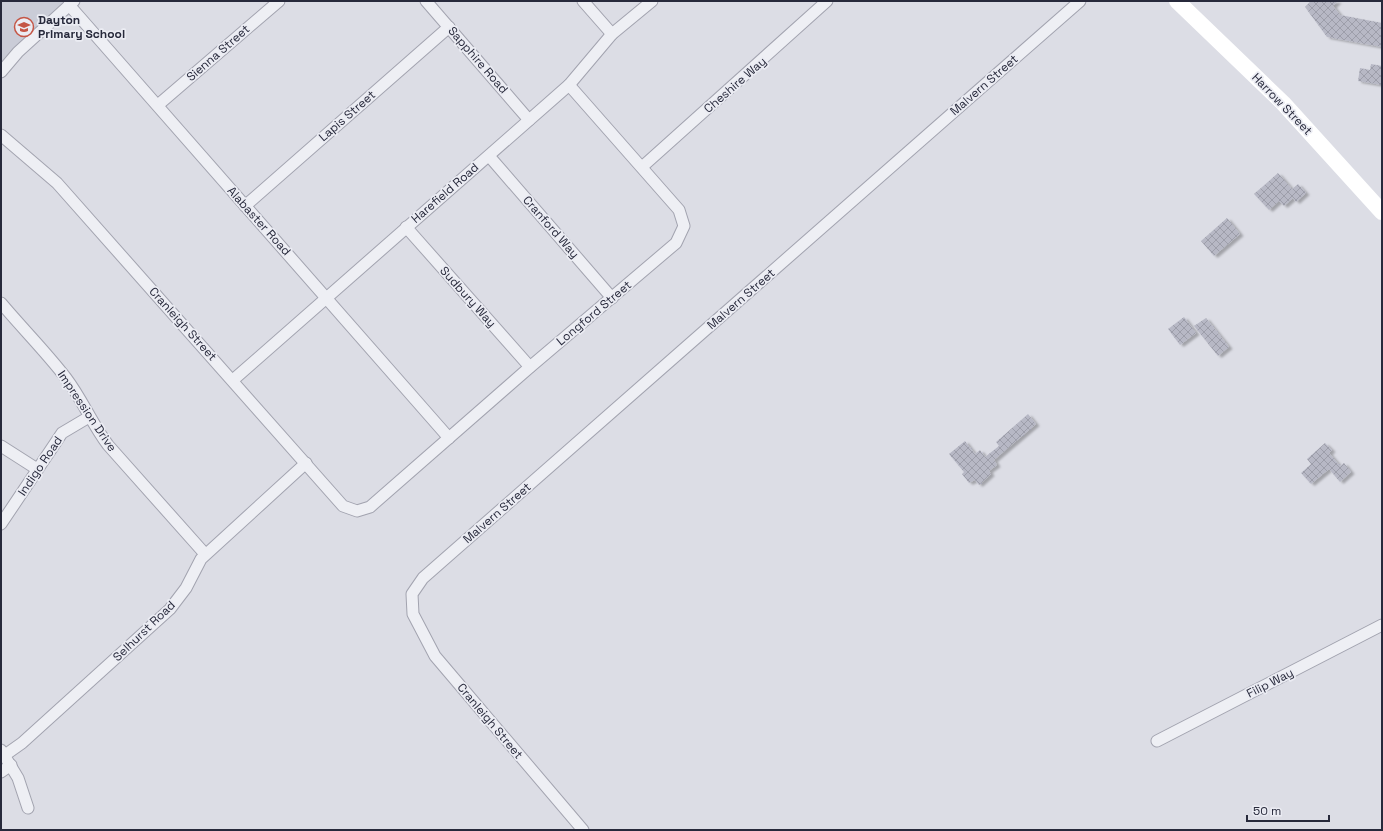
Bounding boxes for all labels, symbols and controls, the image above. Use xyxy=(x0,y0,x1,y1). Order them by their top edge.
place label: Dayton Primary School xyxy=(38,12,125,42)
school or university icon: Dayton Primary School xyxy=(13,16,35,38)
street label: Sienna Street xyxy=(183,21,253,85)
street label: Sapphire Road xyxy=(444,23,512,97)
street label: Malvern Street xyxy=(947,51,1021,119)
street label: Cheshire Way xyxy=(700,53,770,117)
street label: Harrow Street xyxy=(1248,70,1316,138)
street label: Lapis Street xyxy=(315,87,379,145)
street label: Harefield Road xyxy=(408,159,482,227)
street label: Alabaster Road xyxy=(224,183,294,259)
street label: Cranford Way xyxy=(519,192,583,262)
street label: Sudbury Way xyxy=(436,263,500,331)
street label: Malvern Street xyxy=(704,265,778,333)
street label: Longford Street xyxy=(553,277,635,349)
street label: Cranleigh Street xyxy=(146,284,220,364)
street label: Impression Drive xyxy=(54,367,120,455)
street label: Indigo Road xyxy=(14,433,66,499)
street label: Malvern Street xyxy=(460,479,534,547)
street label: Selhurst Road xyxy=(109,597,179,665)
street label: Filip Way xyxy=(1244,664,1296,702)
street label: Cranleigh Street xyxy=(454,680,526,762)
scale bar xyxy=(1247,797,1329,823)
text: 50 m xyxy=(1253,803,1281,819)

